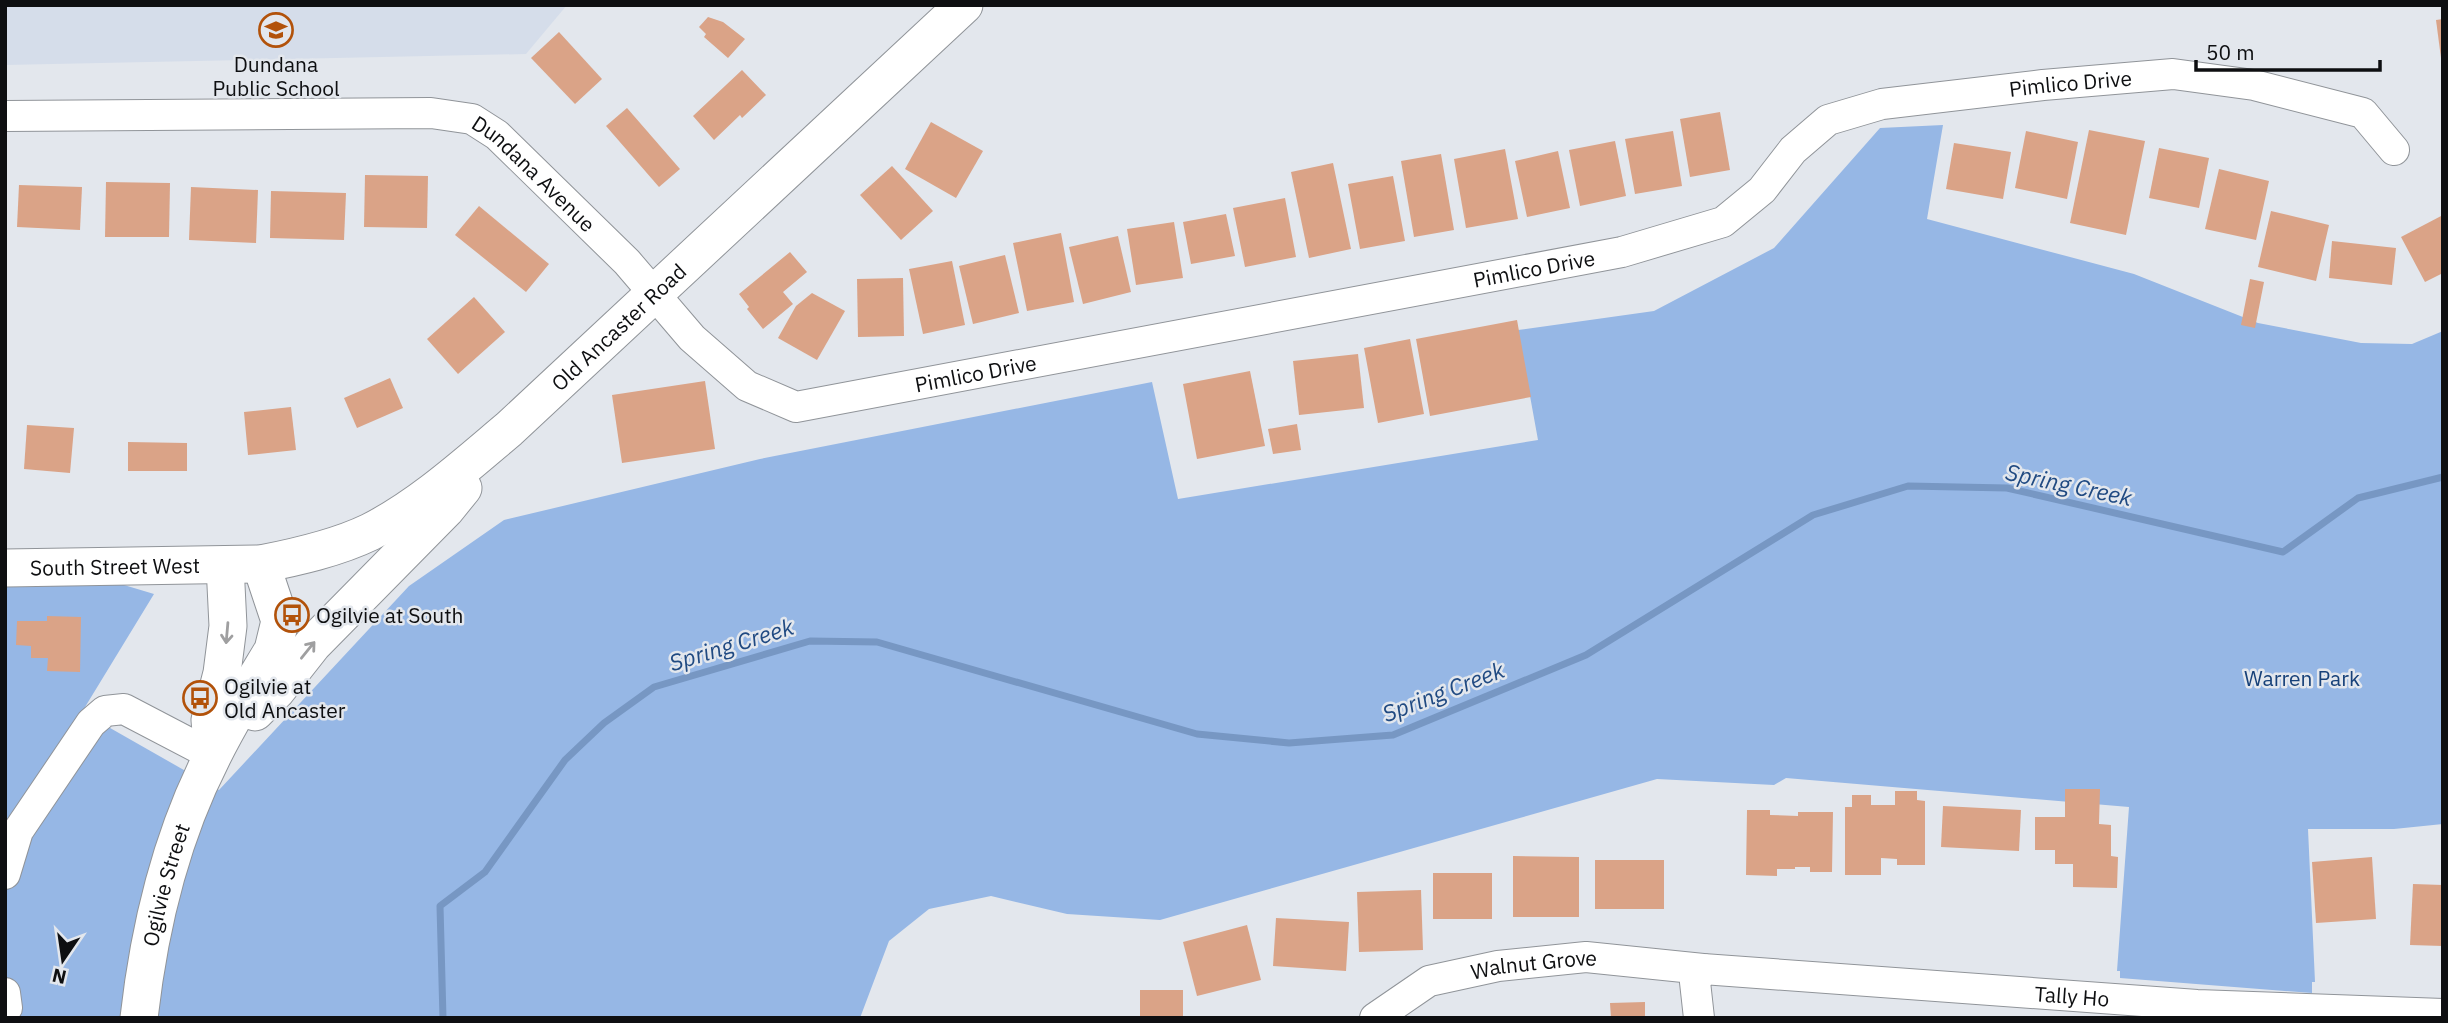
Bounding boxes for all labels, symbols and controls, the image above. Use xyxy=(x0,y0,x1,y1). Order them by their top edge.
school or university icon: Dundana Public School xyxy=(257,11,295,49)
scale bar xyxy=(2196,28,2380,72)
text: 50 m xyxy=(2206,38,2255,66)
place label: Dundana Public School xyxy=(212,50,340,102)
street label: Pimlico Drive xyxy=(2007,64,2133,103)
street label: Dundana Avenue xyxy=(467,109,602,238)
street label: Pimlico Drive xyxy=(1471,243,1597,294)
street label: Old Ancaster Road xyxy=(545,257,692,397)
street label: Pimlico Drive xyxy=(913,348,1039,398)
water label: Spring Creek xyxy=(2003,456,2136,512)
street label: South Street West xyxy=(30,551,200,582)
bus stop icon: Ogilvie at South xyxy=(273,596,311,634)
place label: Ogilvie at South xyxy=(316,601,464,629)
water label: Spring Creek xyxy=(665,611,798,677)
one-way arrow xyxy=(220,621,233,644)
one-way arrow xyxy=(300,642,316,660)
water label: Spring Creek xyxy=(1378,654,1509,728)
park label: Warren Park xyxy=(2244,664,2360,692)
place label: Ogilvie at Old Ancaster xyxy=(224,672,346,724)
bus stop icon: Ogilvie at Old Ancaster xyxy=(181,679,219,717)
street label: Ogilvie Street xyxy=(136,819,196,949)
north arrow xyxy=(28,925,98,995)
street label: Walnut Grove xyxy=(1468,943,1598,986)
text: N xyxy=(50,963,69,990)
street label: Tally Ho xyxy=(2033,979,2110,1013)

